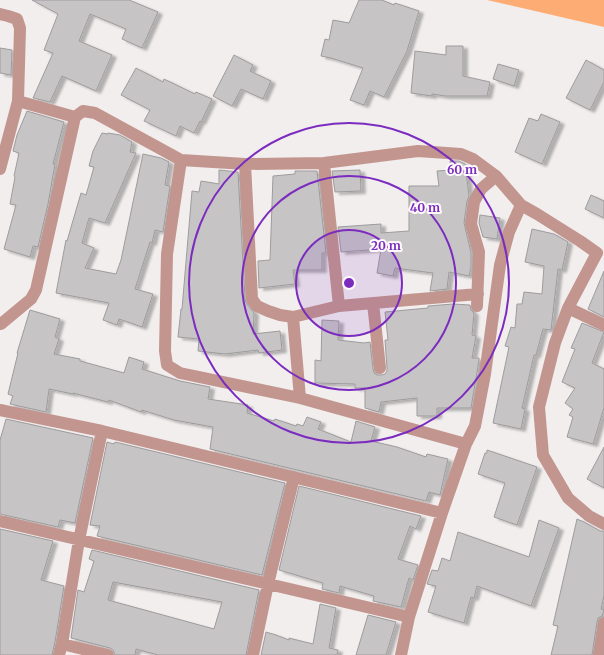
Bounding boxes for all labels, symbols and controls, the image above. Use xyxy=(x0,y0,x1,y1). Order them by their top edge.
text: 60 m xyxy=(447,162,477,177)
text: 40 m xyxy=(410,200,440,215)
text: 20 m xyxy=(371,238,401,253)
centre of rings xyxy=(342,276,356,290)

